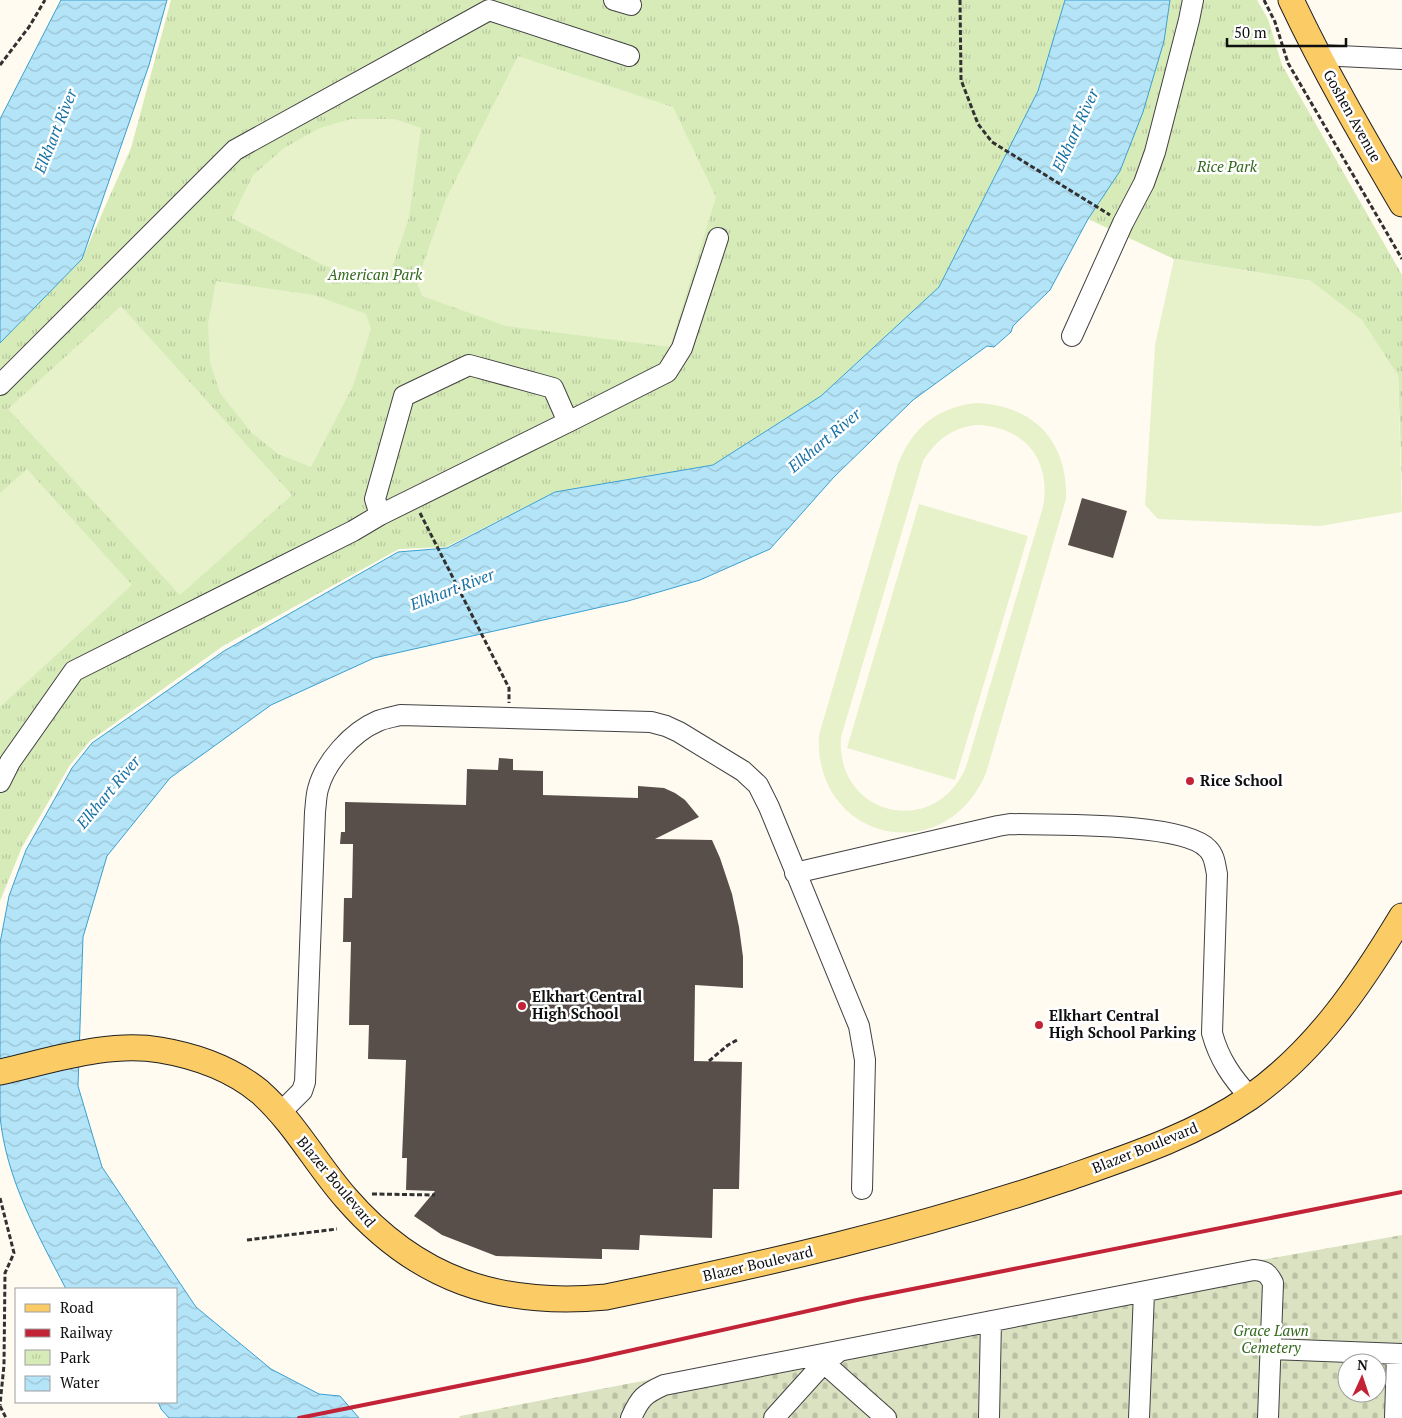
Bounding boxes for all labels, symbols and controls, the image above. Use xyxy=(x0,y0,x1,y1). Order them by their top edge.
scale bar xyxy=(1227,15,1346,47)
text: 50 m xyxy=(1234,22,1267,42)
street label: Goshen Avenue xyxy=(1319,66,1387,165)
water label: Elkhart River xyxy=(1046,84,1104,176)
water label: Elkhart River xyxy=(28,85,82,177)
park label: Rice Park xyxy=(1196,156,1258,176)
park label: American Park xyxy=(327,264,423,284)
water label: Elkhart River xyxy=(782,402,866,478)
water label: Elkhart River xyxy=(406,563,498,616)
water label: Elkhart River xyxy=(70,750,146,834)
place label: Rice School xyxy=(1200,770,1283,790)
marker: Rice School xyxy=(1184,775,1196,787)
place label: Elkhart Central High School xyxy=(532,986,642,1023)
marker: Elkhart Central High School xyxy=(516,1000,528,1012)
place label: Elkhart Central High School Parking xyxy=(1049,1005,1196,1042)
marker: Elkhart Central High School Parking xyxy=(1033,1019,1045,1031)
street label: Blazer Boulevard xyxy=(1089,1117,1201,1177)
street label: Blazer Boulevard xyxy=(293,1132,381,1231)
street label: Blazer Boulevard xyxy=(701,1241,815,1285)
legend xyxy=(15,1288,178,1403)
text: Road xyxy=(60,1297,93,1317)
park label: Grace Lawn Cemetery xyxy=(1233,1320,1309,1357)
text: Railway xyxy=(60,1322,113,1342)
text: Park xyxy=(60,1347,90,1367)
north arrow xyxy=(1337,1353,1387,1403)
text: N xyxy=(1357,1355,1369,1374)
text: Water xyxy=(60,1372,100,1392)

